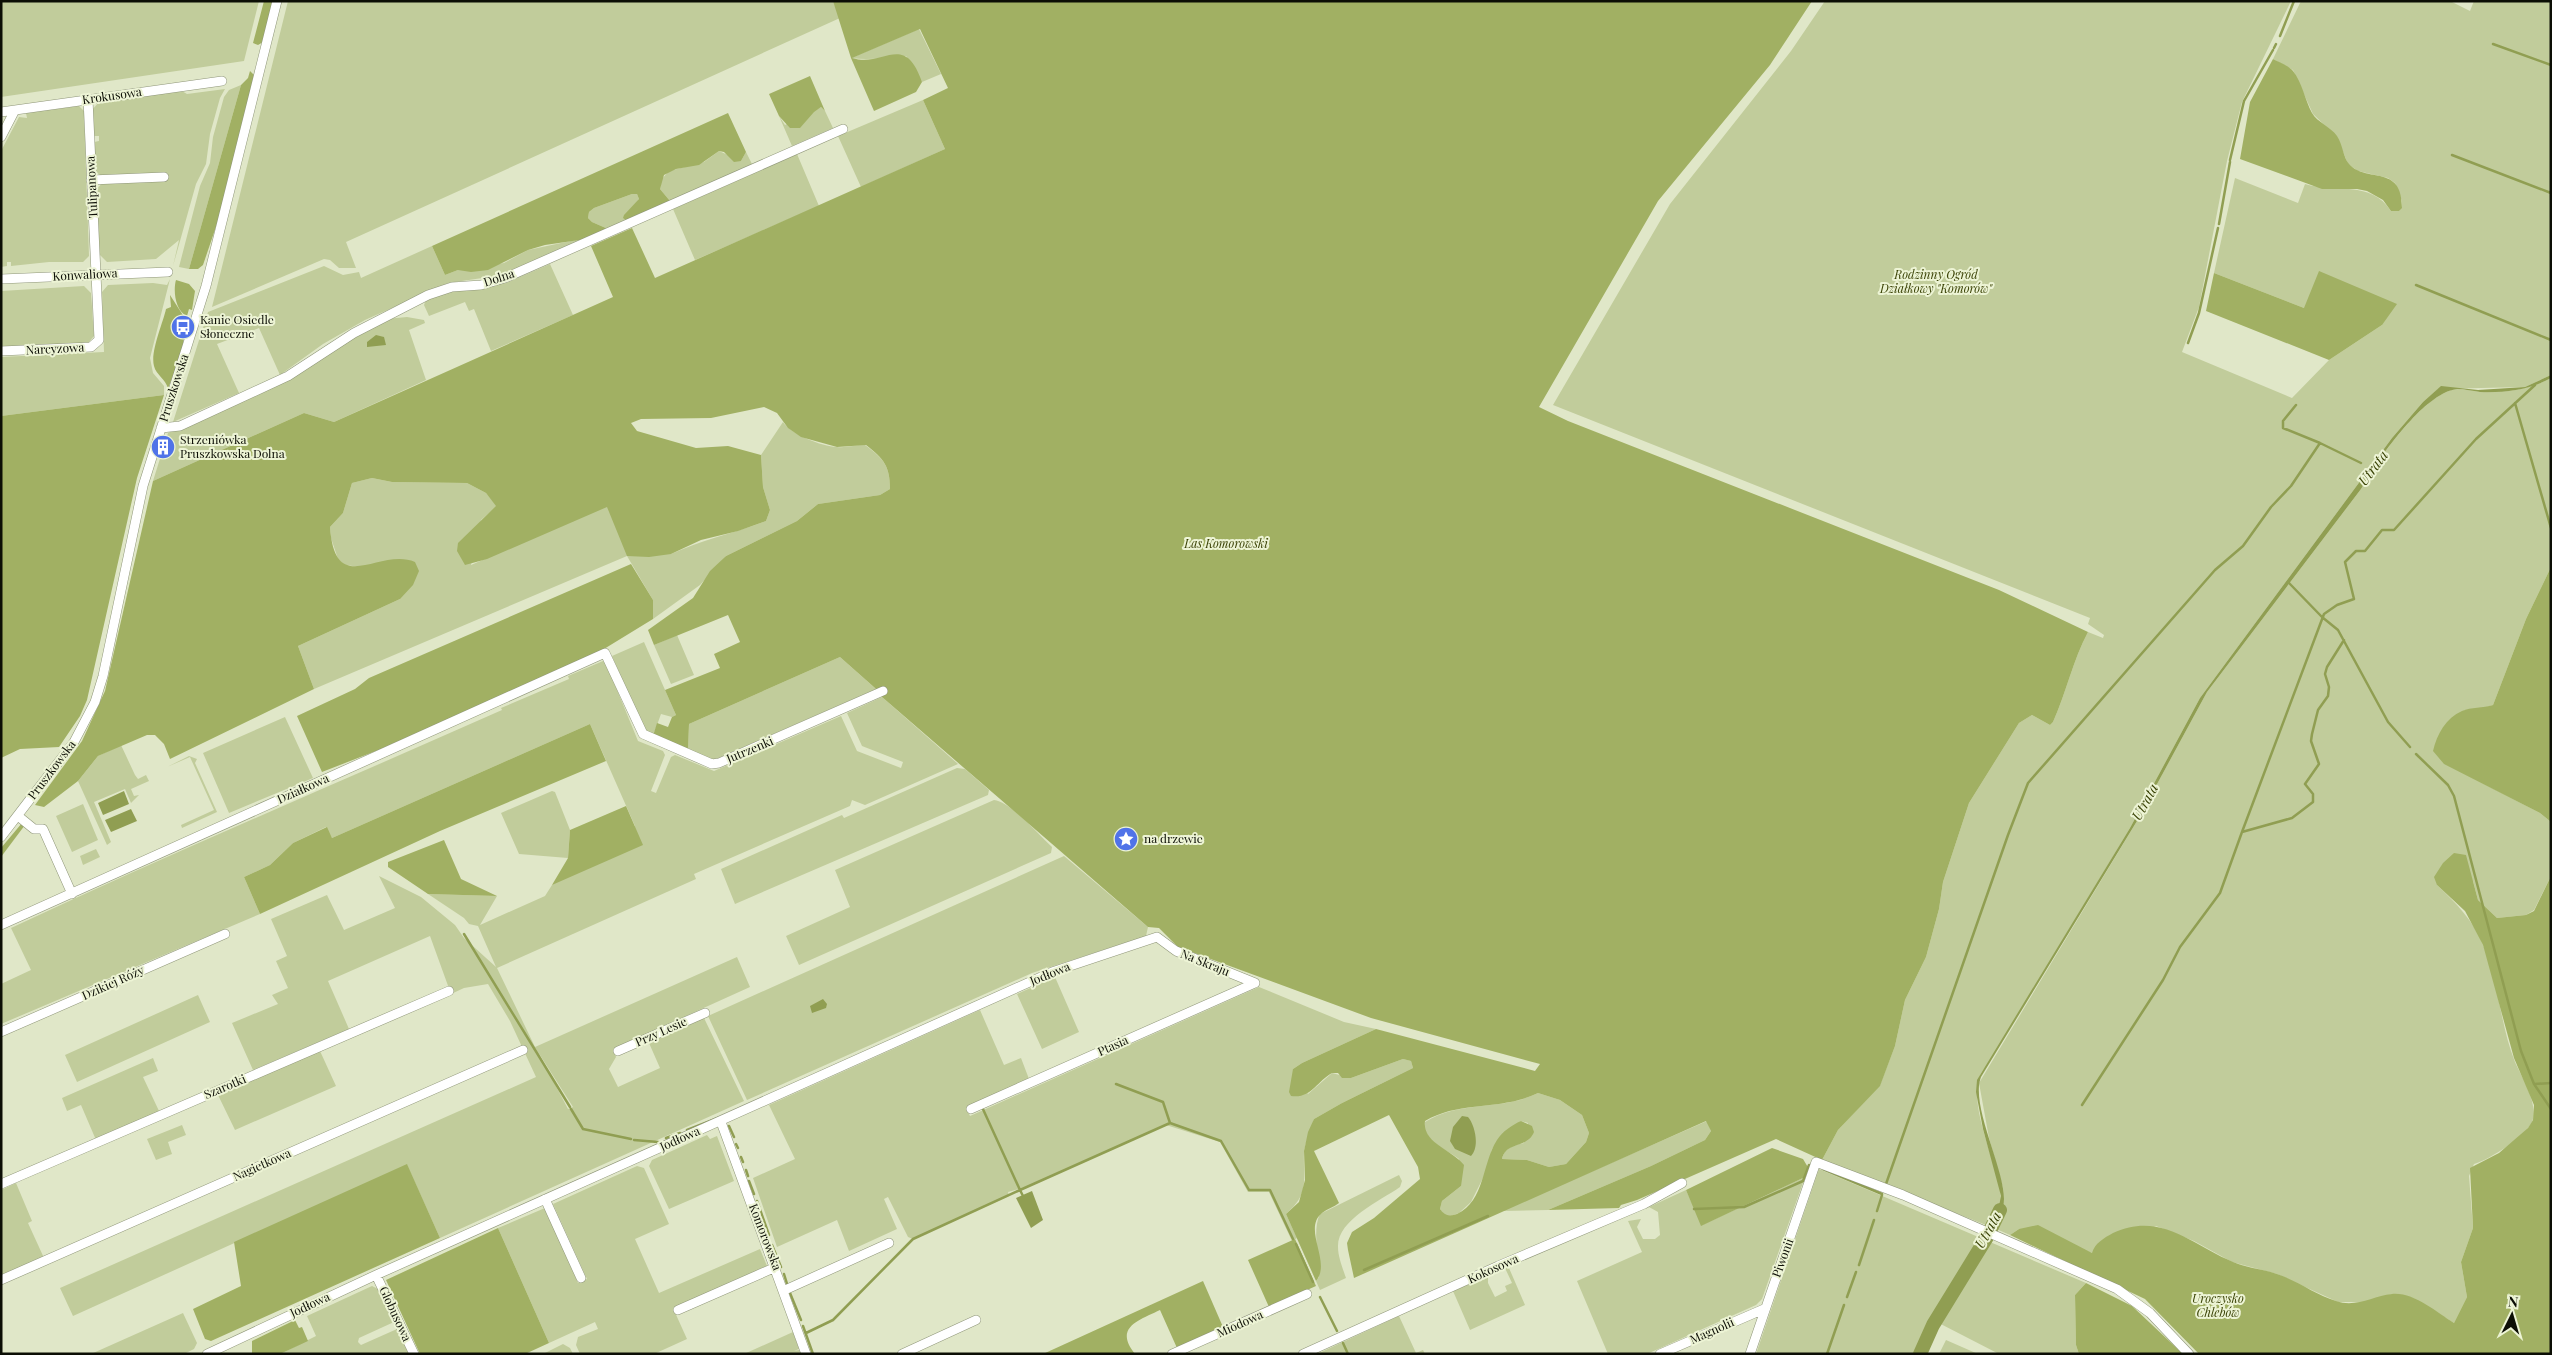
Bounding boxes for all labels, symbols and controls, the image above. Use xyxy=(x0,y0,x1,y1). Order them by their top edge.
street label: Krokusowa xyxy=(81,83,143,107)
street label: Tulipanowa xyxy=(81,156,101,219)
street label: Konwaliowa xyxy=(52,264,118,284)
street label: Dolna xyxy=(481,265,516,290)
park label: Rodzinny Ogród Działkowy "Komorów" xyxy=(1879,266,1993,296)
place label: Kanie Osiedle Słoneczne xyxy=(200,311,274,341)
bus stop icon: Kanie Osiedle Słoneczne xyxy=(170,314,196,340)
street label: Narcyzowa xyxy=(25,338,85,358)
street label: Pruszkowska xyxy=(155,352,192,424)
place label: Strzeniówka Pruszkowska Dolna xyxy=(180,431,285,461)
building icon: Strzeniówka Pruszkowska Dolna xyxy=(150,434,176,460)
water label: Utrata xyxy=(2353,446,2392,489)
park label: Las Komorowski xyxy=(1183,535,1268,551)
street label: Jutrzenki xyxy=(723,732,776,766)
street label: Pruszkowska xyxy=(24,737,79,802)
street label: Działkowa xyxy=(274,770,331,807)
water label: Utrata xyxy=(2127,780,2162,824)
place icon: na drzewie xyxy=(1113,826,1139,852)
place label: na drzewie xyxy=(1144,830,1203,846)
street label: Na Skraju xyxy=(1178,945,1232,979)
street label: Jodłowa xyxy=(1026,958,1072,989)
street label: Dzikiej Róży xyxy=(79,961,146,1003)
street label: Przy Lesie xyxy=(632,1013,689,1050)
street label: Ptasia xyxy=(1095,1031,1131,1059)
street label: Szarotki xyxy=(201,1070,249,1102)
street label: Jodłowa xyxy=(656,1122,702,1154)
street label: Nagietkowa xyxy=(230,1144,293,1184)
street label: Komorowska xyxy=(746,1201,786,1272)
water label: Utrata xyxy=(1970,1208,2005,1252)
street label: Piwonii xyxy=(1768,1235,1797,1279)
street label: Kokosowa xyxy=(1465,1250,1521,1286)
street label: Globusowa xyxy=(376,1283,416,1344)
street label: Jodłowa xyxy=(286,1288,332,1321)
park label: Uroczysko Chlebów xyxy=(2192,1290,2244,1320)
north arrow xyxy=(2487,1290,2537,1340)
text: N xyxy=(2507,1292,2519,1311)
street label: Miodowa xyxy=(1214,1306,1265,1340)
street label: Magnolii xyxy=(1687,1313,1737,1347)

